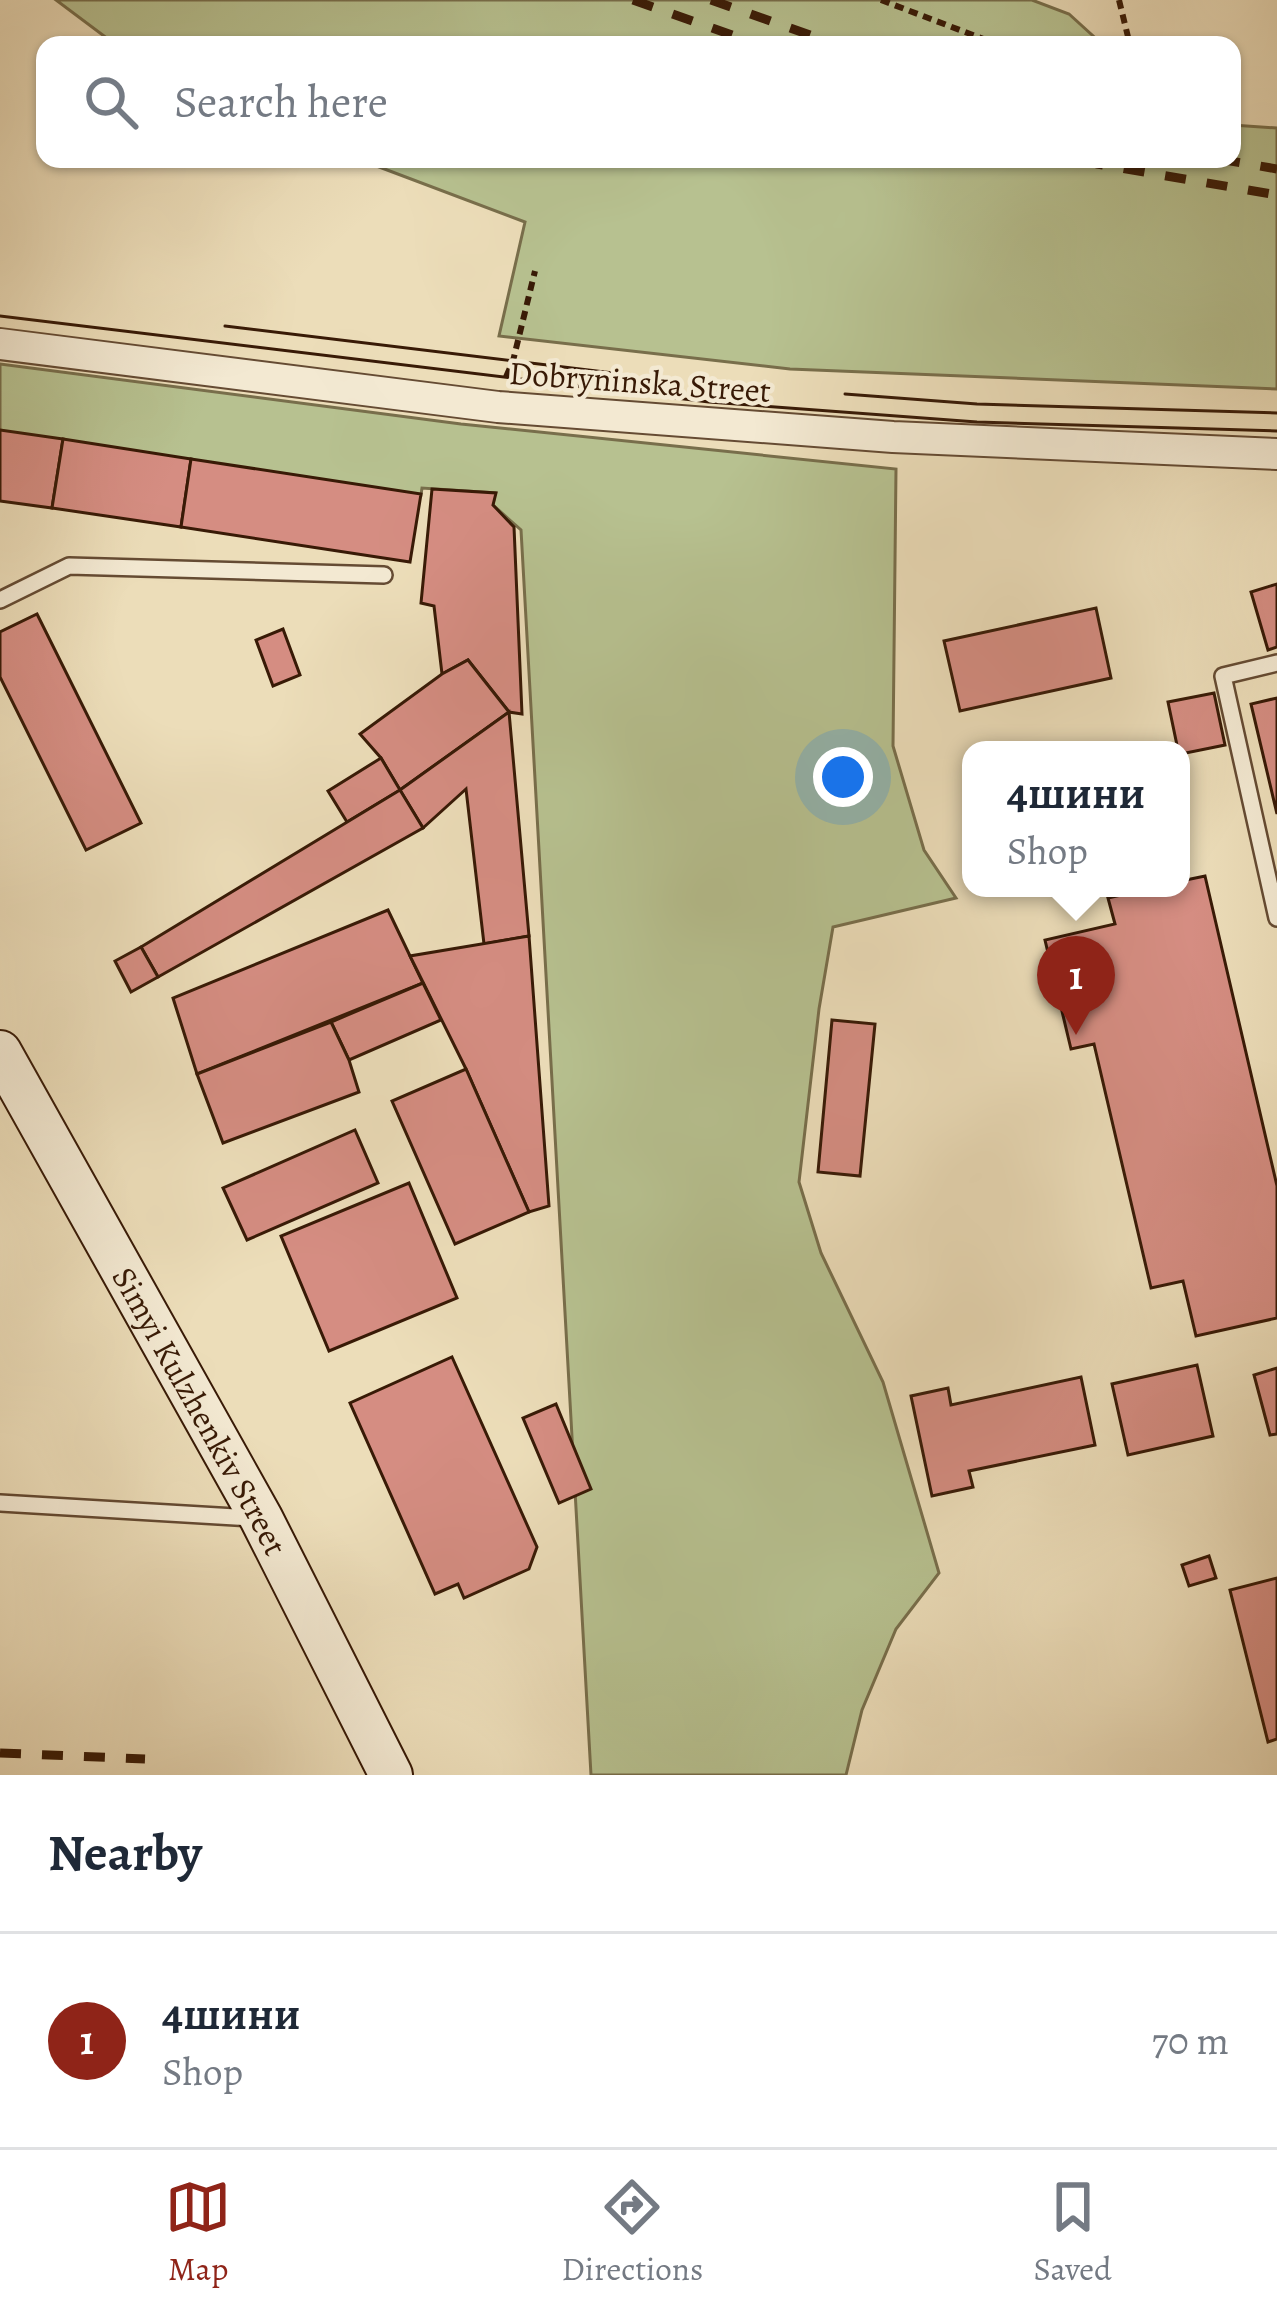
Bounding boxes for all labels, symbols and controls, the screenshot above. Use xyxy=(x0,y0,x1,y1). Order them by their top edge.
search box xyxy=(36,36,1241,168)
icon: search xyxy=(78,69,144,135)
text: Search here xyxy=(174,71,388,133)
street label: Dobryninska Street xyxy=(508,350,772,413)
popup xyxy=(962,741,1190,897)
your location xyxy=(813,747,873,807)
text: 4шини xyxy=(1007,762,1145,824)
text: Shop xyxy=(1007,824,1088,877)
pin: 1 xyxy=(1037,936,1115,1035)
street label: Simyi Kulzhenkiv Street xyxy=(102,1259,298,1563)
text: Nearby xyxy=(48,1818,202,1888)
text: 4шини xyxy=(162,1983,301,2045)
text: 1 xyxy=(80,2014,94,2067)
text: 70 m xyxy=(1152,2014,1229,2067)
text: Shop xyxy=(162,2045,243,2098)
tab: Map xyxy=(165,2174,231,2291)
tab: Directions xyxy=(562,2174,703,2291)
tab: Saved xyxy=(1034,2174,1112,2291)

